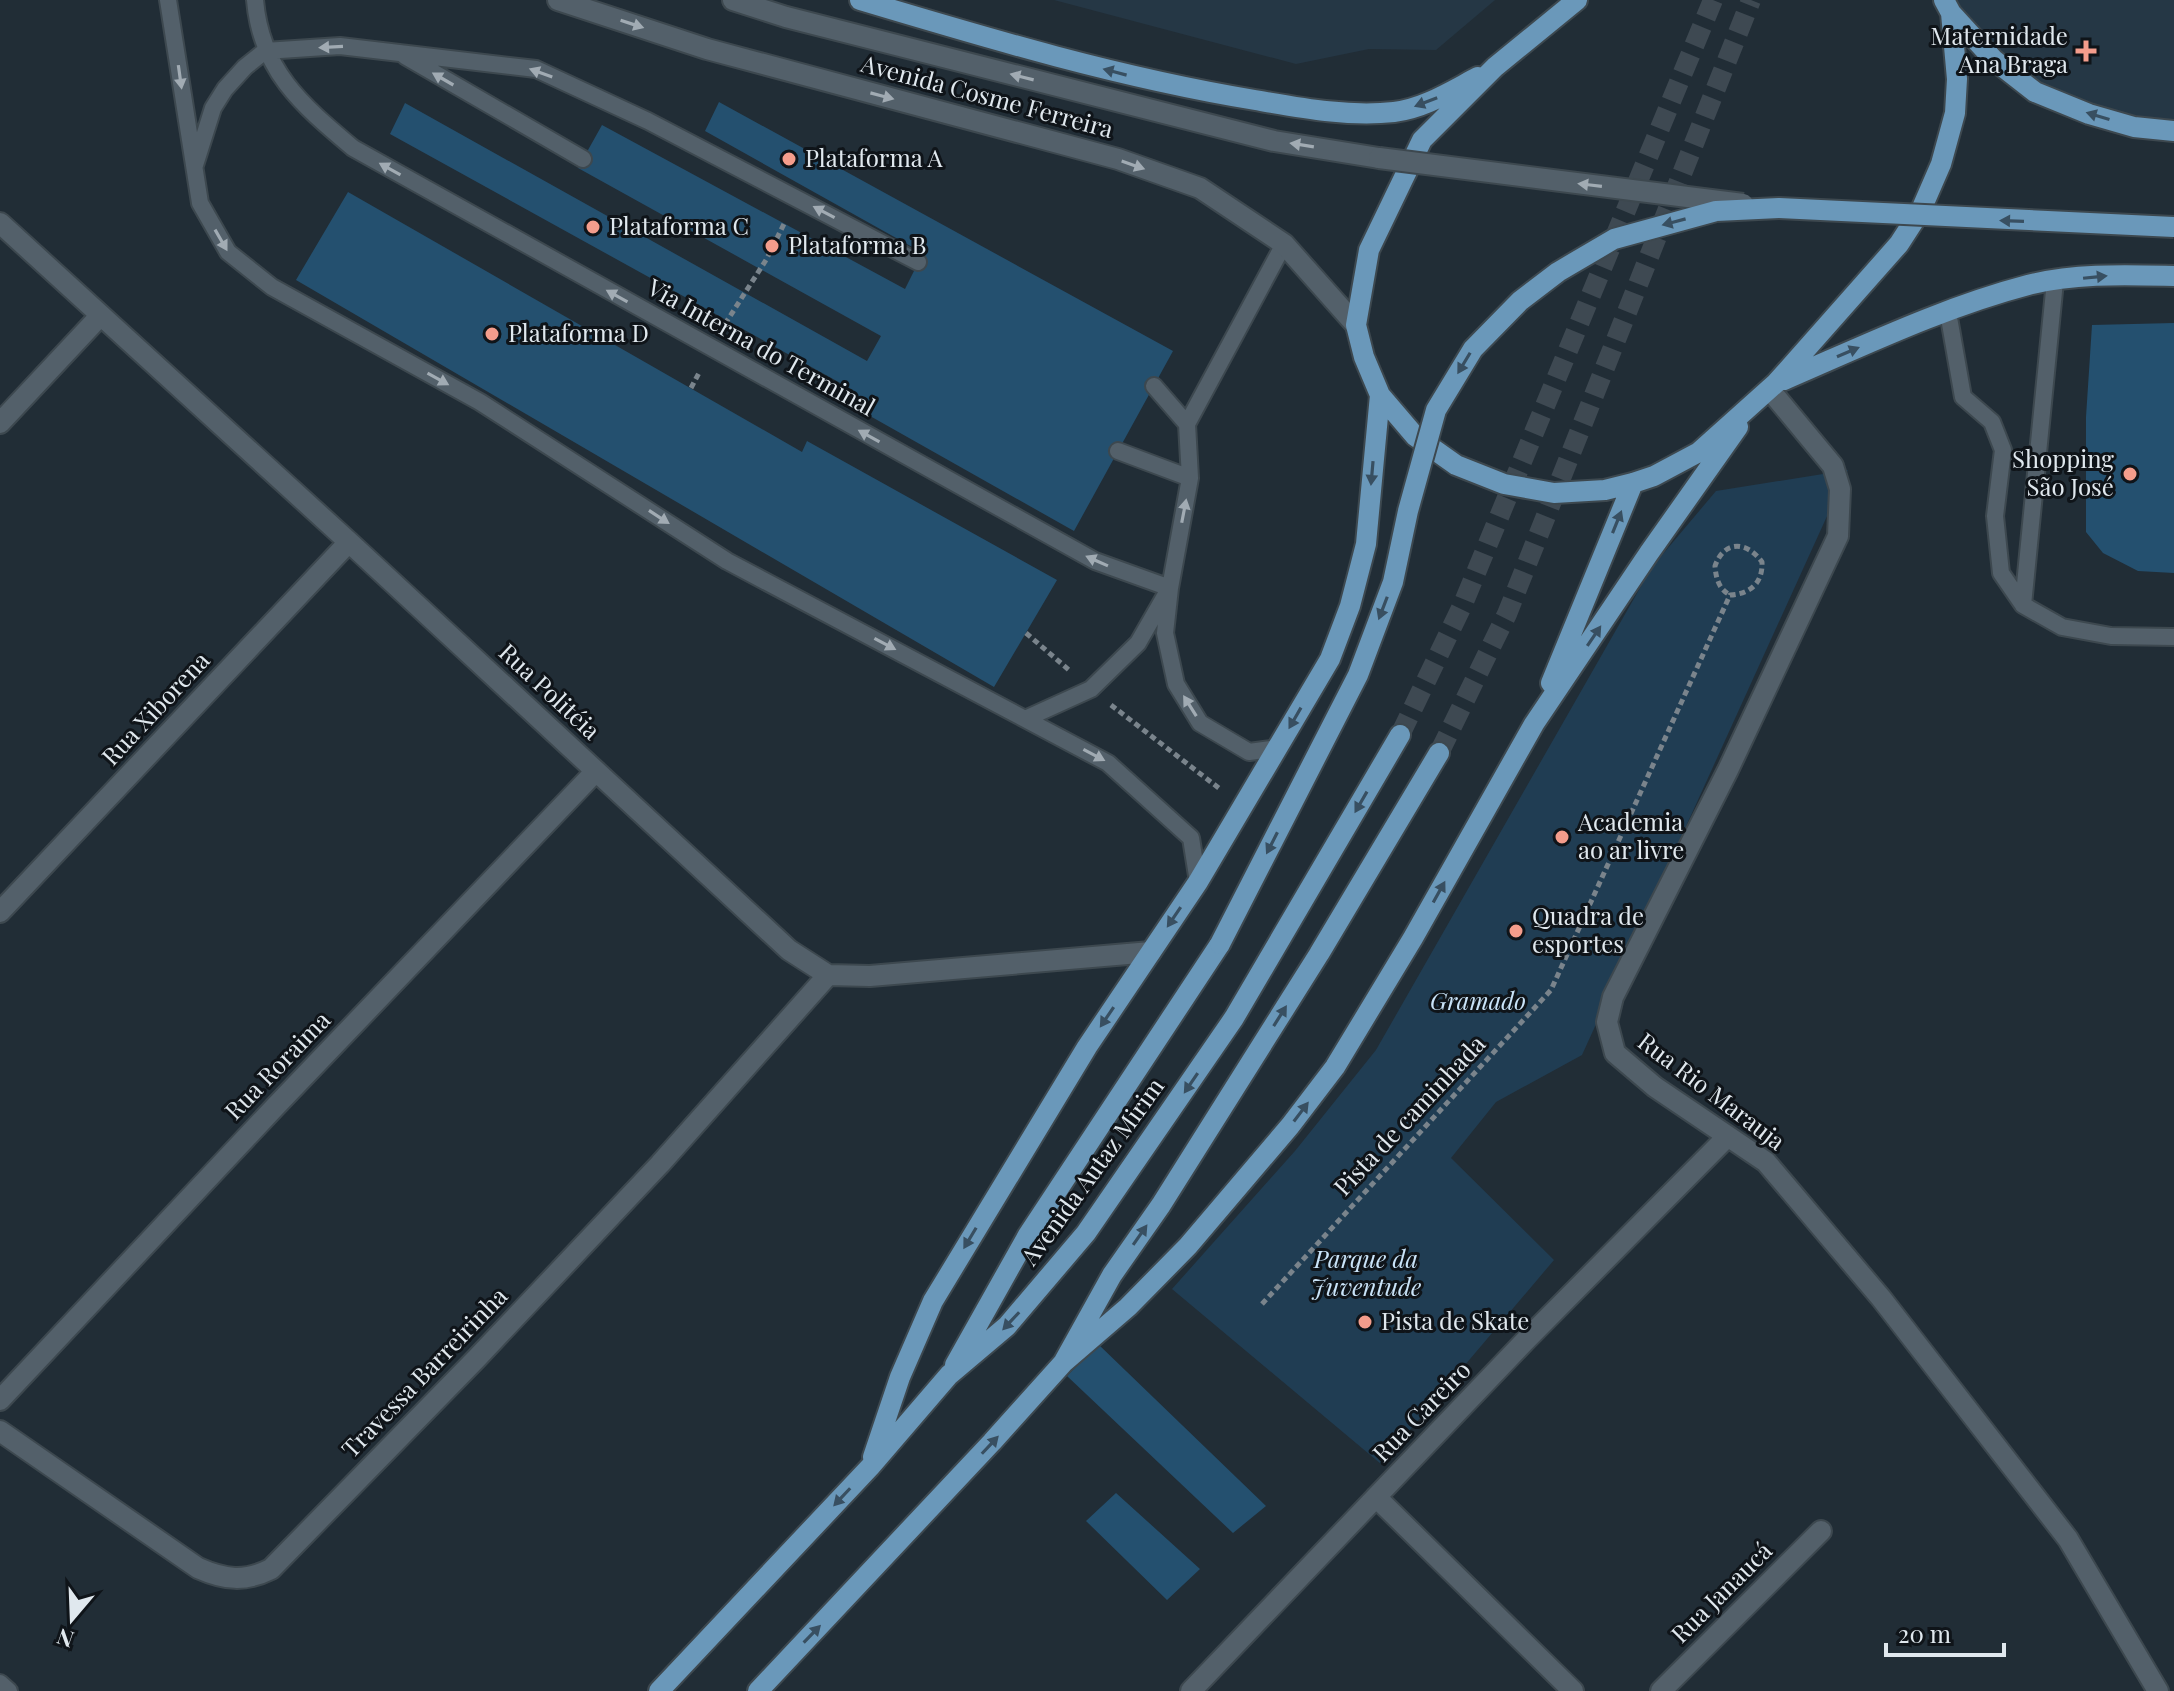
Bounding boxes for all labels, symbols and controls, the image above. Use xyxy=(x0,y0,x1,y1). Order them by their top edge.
one-way arrow xyxy=(621,19,645,31)
place label: Maternidade Ana Braga xyxy=(1931,19,2068,79)
one-way arrow xyxy=(318,40,343,53)
marker: Maternidade Ana Braga xyxy=(2075,40,2097,62)
street label: Avenida Cosme Ferreira xyxy=(857,46,1117,144)
one-way arrow xyxy=(174,65,187,90)
one-way arrow xyxy=(1103,65,1128,77)
one-way arrow xyxy=(529,66,553,78)
one-way arrow xyxy=(1010,71,1035,83)
one-way arrow xyxy=(432,72,454,86)
one-way arrow xyxy=(871,90,895,103)
one-way arrow xyxy=(1414,96,1438,109)
one-way arrow xyxy=(2085,109,2109,122)
one-way arrow xyxy=(1289,139,1314,151)
place label: Plataforma A xyxy=(805,141,944,173)
marker: Plataforma A xyxy=(780,150,798,168)
one-way arrow xyxy=(1121,159,1145,171)
one-way arrow xyxy=(379,162,401,176)
one-way arrow xyxy=(1578,178,1603,191)
one-way arrow xyxy=(813,206,836,219)
place label: Plataforma C xyxy=(609,209,749,241)
one-way arrow xyxy=(1999,214,2024,227)
one-way arrow xyxy=(1662,216,1686,229)
marker: Plataforma C xyxy=(584,218,602,236)
place label: Plataforma B xyxy=(788,228,926,260)
one-way arrow xyxy=(214,229,228,251)
marker: Plataforma B xyxy=(763,237,781,255)
street label: Via Interna do Terminal xyxy=(642,270,882,422)
one-way arrow xyxy=(2083,270,2108,283)
one-way arrow xyxy=(606,289,629,302)
place label: Plataforma D xyxy=(508,316,649,348)
marker: Plataforma D xyxy=(483,325,501,343)
one-way arrow xyxy=(1836,346,1860,359)
one-way arrow xyxy=(1457,352,1471,374)
one-way arrow xyxy=(427,372,450,386)
one-way arrow xyxy=(858,429,880,443)
place label: Shopping São José xyxy=(2012,442,2114,502)
one-way arrow xyxy=(1365,461,1378,486)
marker: Shopping São José xyxy=(2121,465,2139,483)
one-way arrow xyxy=(1179,498,1191,523)
one-way arrow xyxy=(648,509,669,524)
one-way arrow xyxy=(1611,510,1624,534)
one-way arrow xyxy=(1085,554,1109,567)
one-way arrow xyxy=(1376,596,1388,620)
one-way arrow xyxy=(1586,625,1601,646)
street label: Rua Politéia xyxy=(493,635,608,746)
one-way arrow xyxy=(874,637,896,651)
street label: Rua Xiborena xyxy=(94,644,215,771)
one-way arrow xyxy=(1183,695,1197,717)
one-way arrow xyxy=(1289,707,1303,729)
one-way arrow xyxy=(1083,748,1105,762)
one-way arrow xyxy=(1354,791,1368,813)
place label: Academia ao ar livre xyxy=(1577,805,1684,865)
marker: Academia ao ar livre xyxy=(1553,828,1571,846)
one-way arrow xyxy=(1265,832,1278,855)
one-way arrow xyxy=(1432,881,1446,903)
place label: Quadra de esportes xyxy=(1532,899,1644,959)
one-way arrow xyxy=(1168,906,1182,928)
marker: Quadra de esportes xyxy=(1507,922,1525,940)
park label: Gramado xyxy=(1430,984,1526,1016)
street label: Rua Roraima xyxy=(217,1004,336,1126)
one-way arrow xyxy=(1273,1005,1287,1027)
one-way arrow xyxy=(1100,1006,1115,1027)
street label: Rua Rio Marauja xyxy=(1632,1025,1792,1156)
street label: Pista de caminhada xyxy=(1326,1028,1491,1202)
street label: Avenida Autaz Mirim xyxy=(1012,1071,1170,1272)
one-way arrow xyxy=(1184,1072,1198,1094)
one-way arrow xyxy=(1292,1102,1308,1122)
one-way arrow xyxy=(1132,1224,1147,1245)
one-way arrow xyxy=(963,1227,977,1249)
park label: Parque da Juventude xyxy=(1311,1242,1421,1302)
street label: Travessa Barreirinha xyxy=(334,1279,513,1464)
place label: Pista de Skate xyxy=(1381,1304,1530,1336)
one-way arrow xyxy=(1003,1311,1021,1330)
marker: Pista de Skate xyxy=(1356,1313,1374,1331)
street label: Rua Careiro xyxy=(1364,1353,1477,1468)
one-way arrow xyxy=(980,1436,998,1455)
one-way arrow xyxy=(834,1487,852,1506)
street label: Rua Janaucá xyxy=(1663,1534,1778,1649)
north arrow xyxy=(32,1579,112,1659)
scale bar xyxy=(1886,1607,2004,1657)
text: 20 m xyxy=(1898,1617,1951,1649)
text: N xyxy=(53,1622,78,1656)
one-way arrow xyxy=(802,1625,820,1644)

